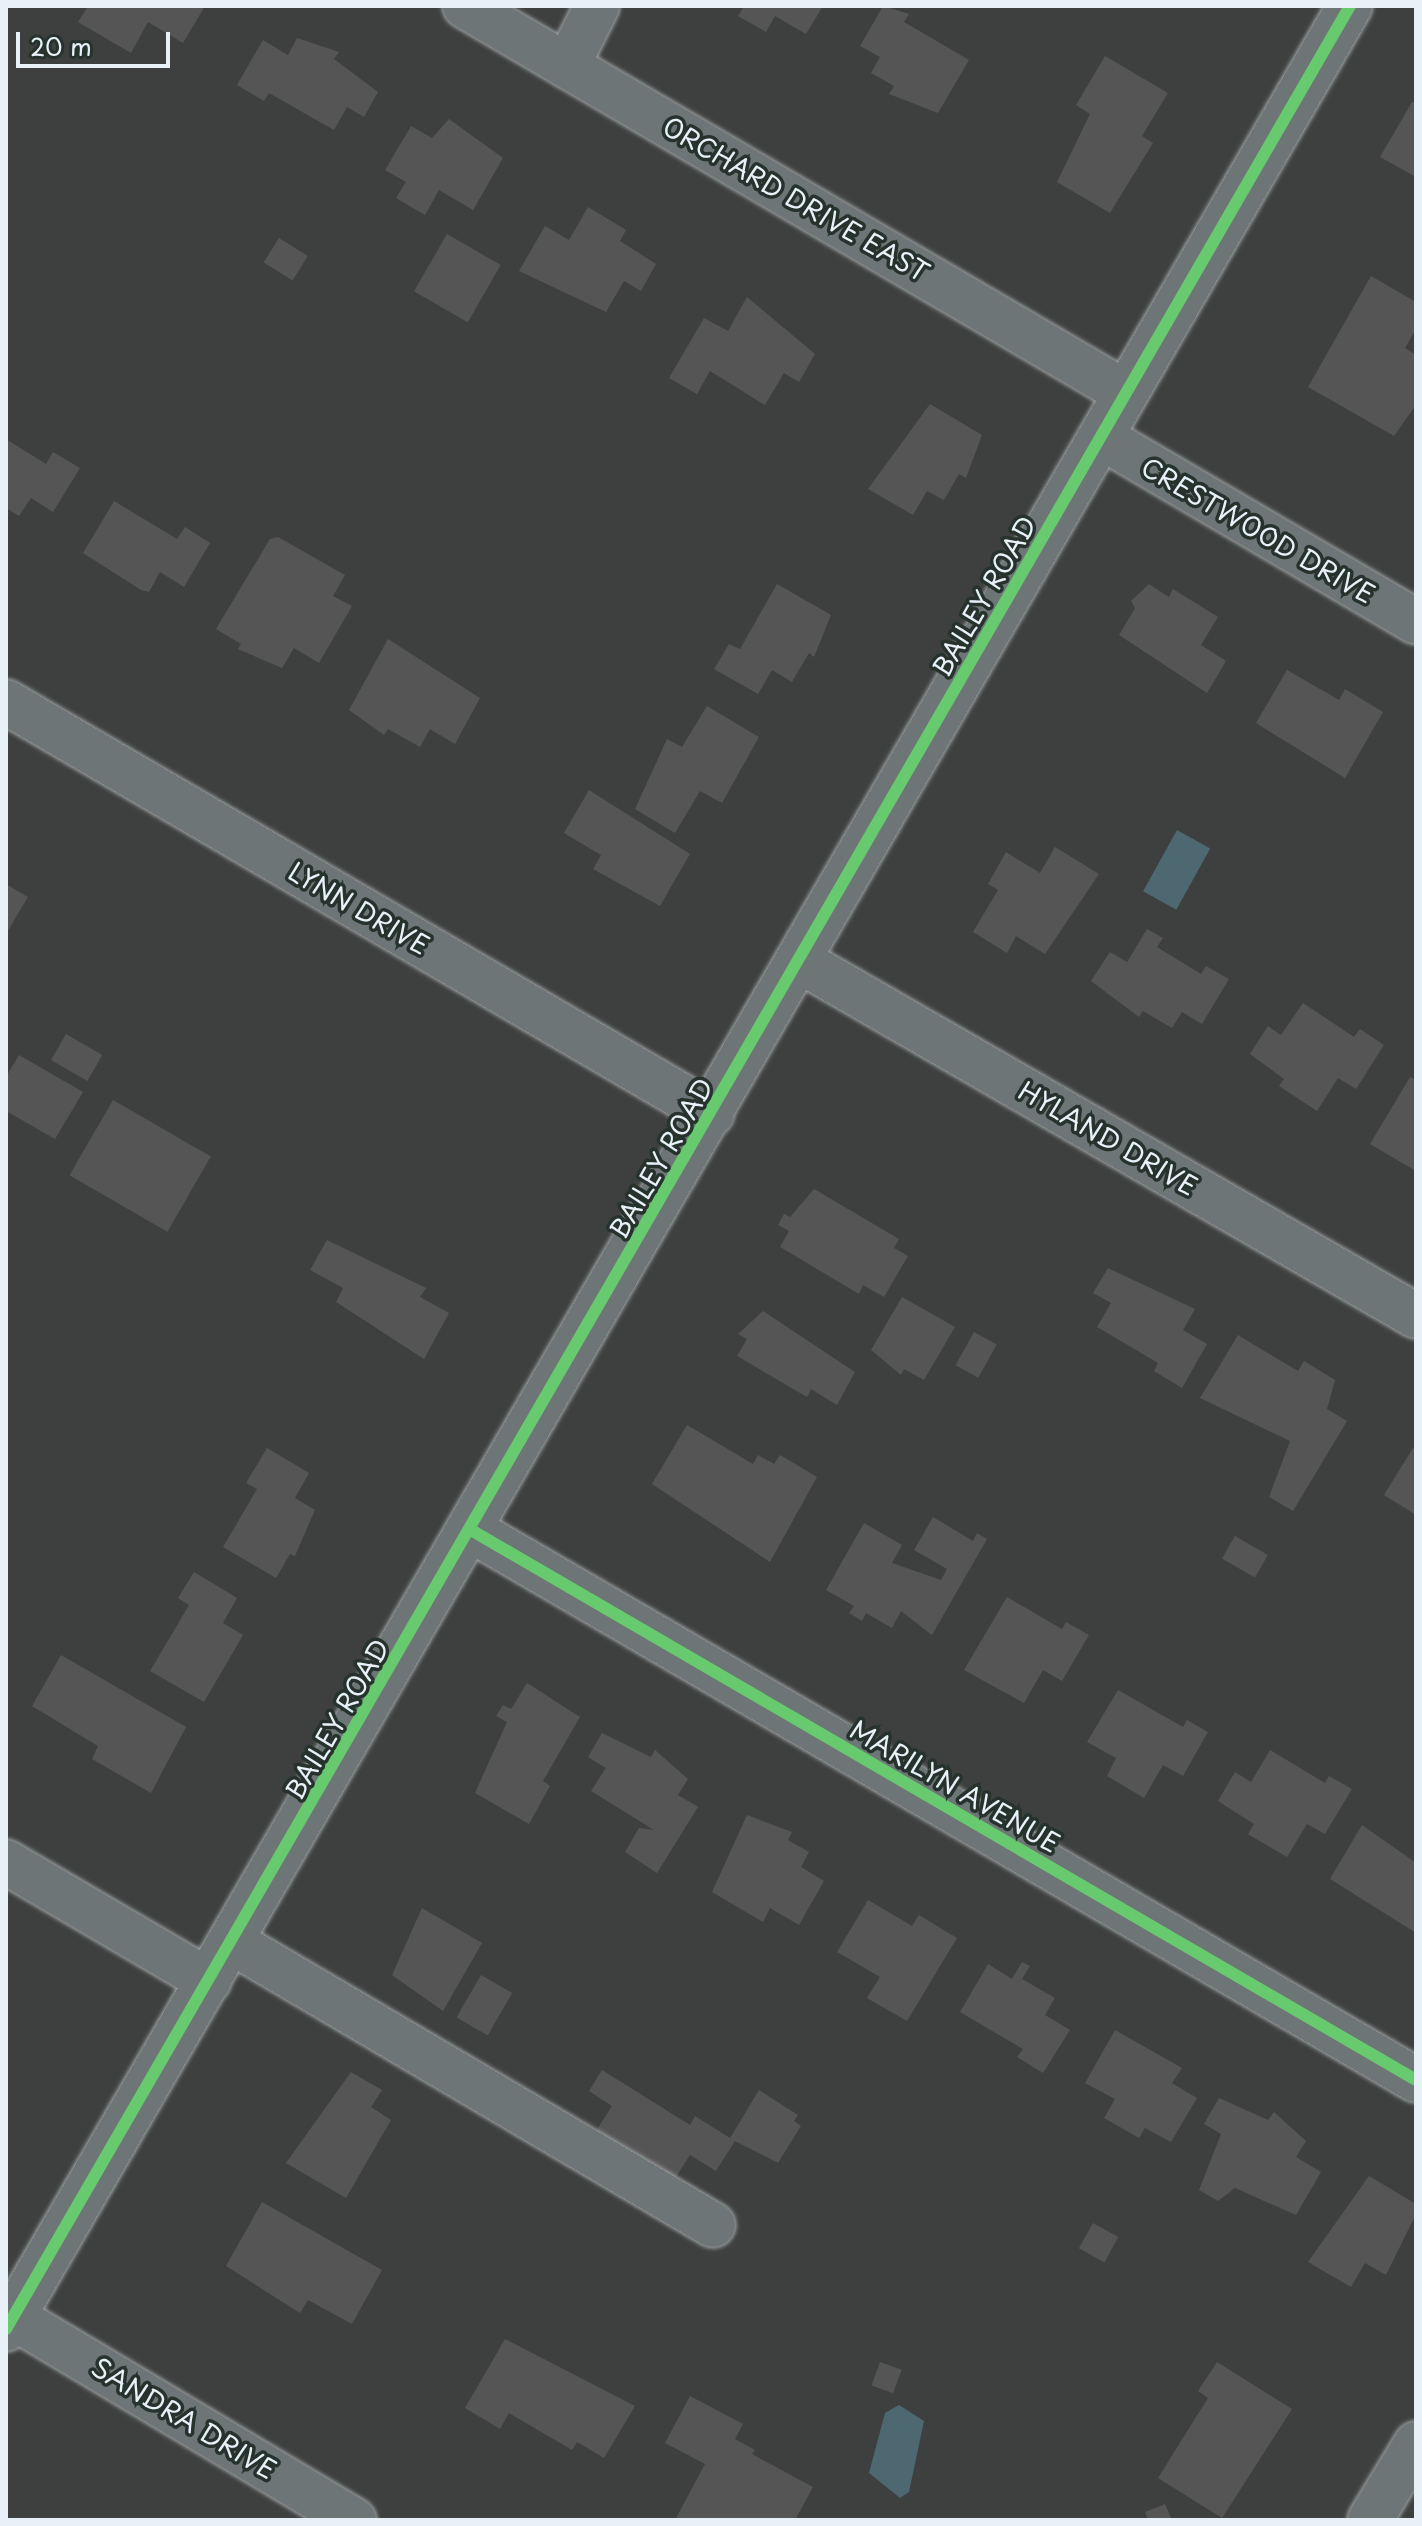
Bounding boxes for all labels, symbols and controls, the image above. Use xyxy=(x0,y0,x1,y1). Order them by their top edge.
scale bar xyxy=(20,16,174,66)
text: 20 m xyxy=(30,28,92,64)
street label: ORCHARD DRIVE EAST xyxy=(657,110,935,288)
street label: CRESTWOOD DRIVE xyxy=(1135,450,1381,610)
street label: BAILEY ROAD xyxy=(925,510,1043,682)
street label: LYNN DRIVE xyxy=(282,855,436,961)
street label: BAILEY ROAD xyxy=(602,1072,720,1244)
street label: HYLAND DRIVE xyxy=(1014,1075,1202,1201)
street label: BAILEY ROAD xyxy=(278,1633,396,1805)
street label: MARILYN AVENUE xyxy=(844,1713,1066,1859)
street label: SANDRA DRIVE xyxy=(87,2351,281,2485)

